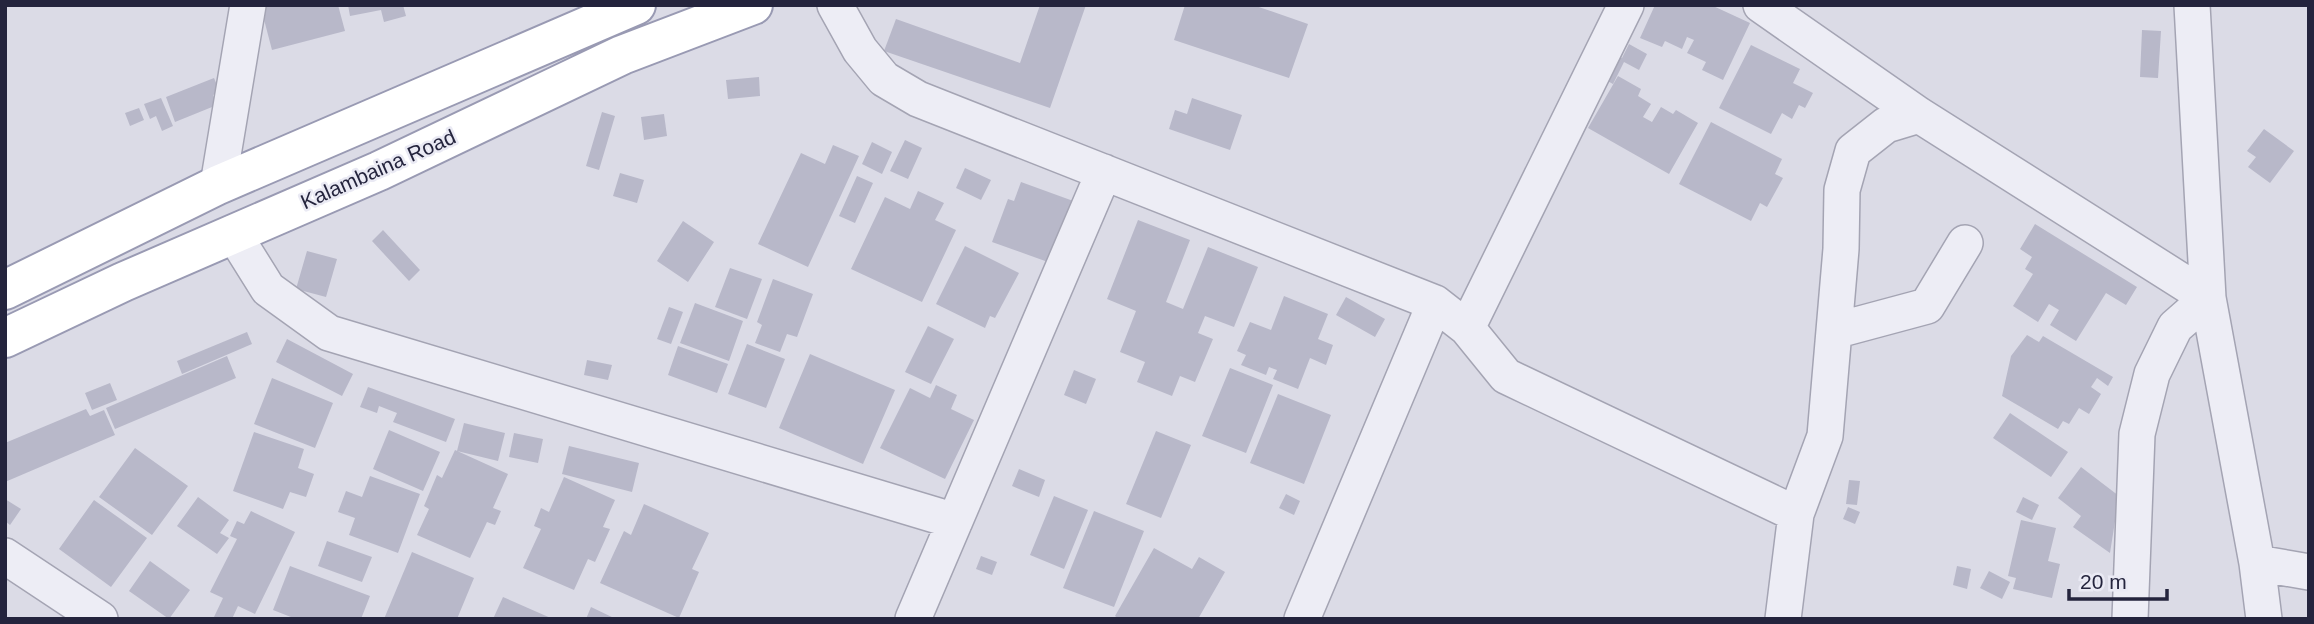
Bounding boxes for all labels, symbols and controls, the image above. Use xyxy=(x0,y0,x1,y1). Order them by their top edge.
street label: Kalambaina Road xyxy=(297,125,459,213)
scale bar xyxy=(2069,558,2167,602)
text: 20 m xyxy=(2080,570,2127,593)

